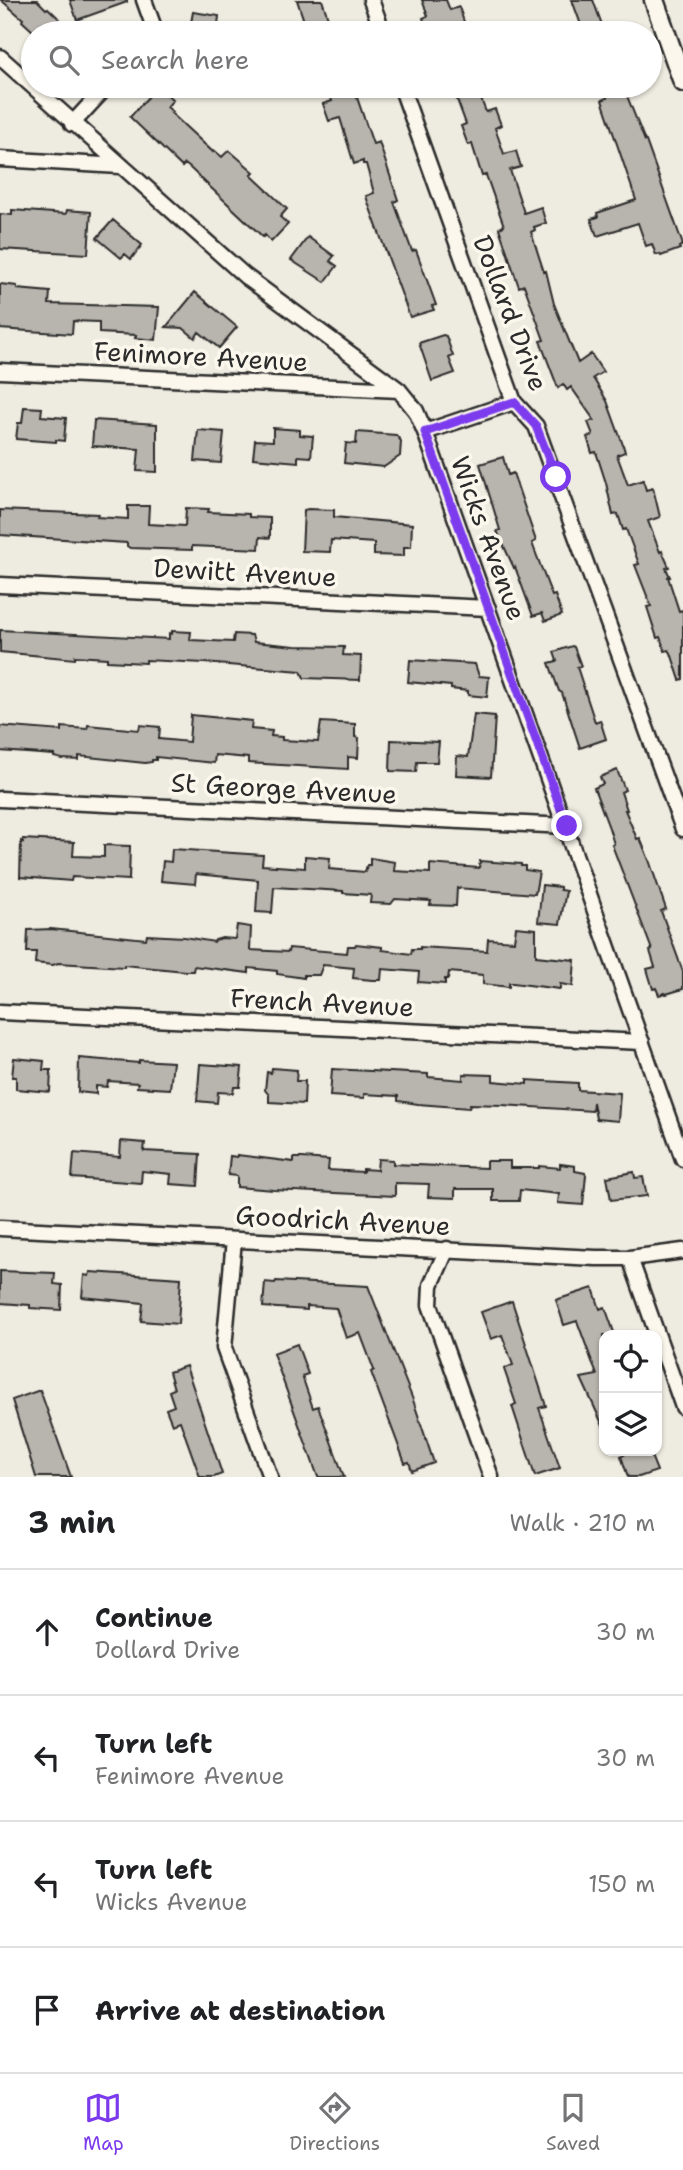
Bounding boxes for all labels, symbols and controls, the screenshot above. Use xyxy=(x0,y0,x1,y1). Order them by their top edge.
search box xyxy=(21,21,662,98)
icon: search xyxy=(45,41,83,79)
text: Search here xyxy=(101,42,250,77)
street label: Dollard Drive xyxy=(465,230,557,396)
street label: Fenimore Avenue xyxy=(93,333,309,379)
street label: Wicks Avenue xyxy=(443,451,535,625)
route start xyxy=(540,461,571,492)
street label: Dewitt Avenue xyxy=(152,550,338,594)
street label: St George Avenue xyxy=(170,765,398,811)
route end xyxy=(551,810,582,841)
street label: French Avenue xyxy=(229,980,415,1024)
street label: Goodrich Avenue xyxy=(235,1197,451,1243)
map controls xyxy=(599,1330,662,1456)
button: locate xyxy=(599,1330,662,1393)
button: layers xyxy=(599,1393,662,1456)
text: 3 min xyxy=(28,1502,115,1543)
text: Walk · 210 m xyxy=(510,1508,655,1538)
text: Continue xyxy=(95,1600,213,1635)
icon: ahead xyxy=(28,1613,66,1651)
text: 30 m xyxy=(596,1617,655,1647)
text: Dollard Drive xyxy=(95,1635,240,1665)
text: Turn left xyxy=(95,1726,212,1761)
icon: left xyxy=(28,1739,66,1777)
text: 30 m xyxy=(596,1743,655,1773)
text: Fenimore Avenue xyxy=(95,1761,285,1791)
text: Turn left xyxy=(95,1852,212,1887)
icon: left xyxy=(28,1865,66,1903)
text: 150 m xyxy=(588,1869,655,1899)
text: Wicks Avenue xyxy=(95,1887,248,1917)
icon: arrive xyxy=(28,1991,66,2029)
text: Arrive at destination xyxy=(95,1993,385,2028)
tab: Map xyxy=(83,2089,124,2156)
tab: Directions xyxy=(290,2089,380,2156)
tab: Saved xyxy=(546,2089,600,2156)

